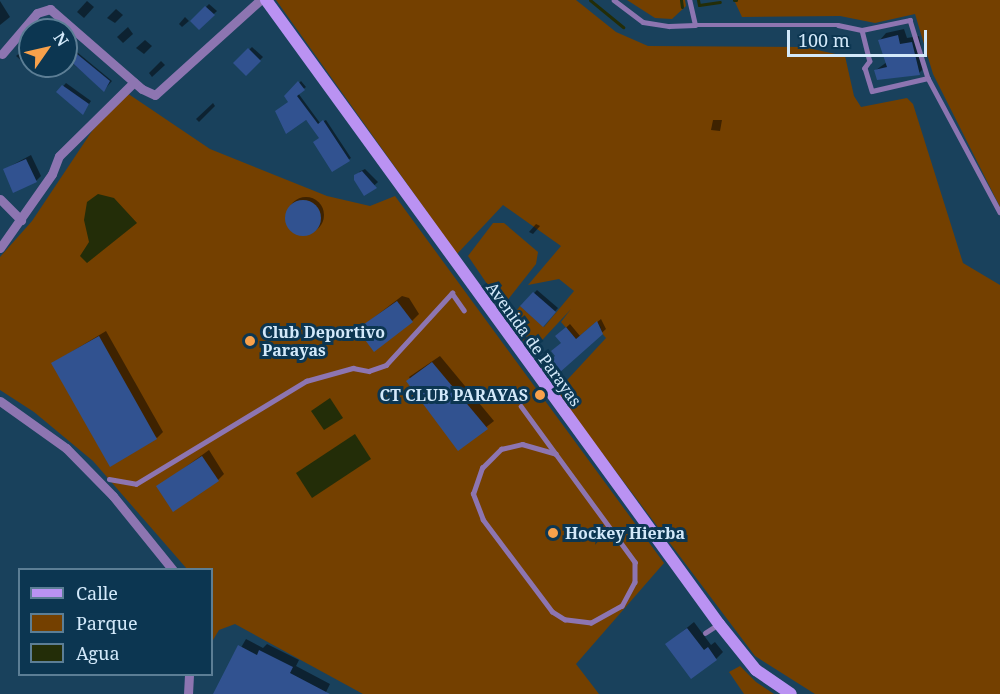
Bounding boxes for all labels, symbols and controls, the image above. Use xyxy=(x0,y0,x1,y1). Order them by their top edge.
north arrow xyxy=(18,18,78,78)
scale bar xyxy=(790,18,930,56)
text: N xyxy=(49,28,74,50)
text: 100 m xyxy=(798,28,850,52)
street label: Avenida de Parayas xyxy=(482,278,586,410)
place label: Club Deportivo Parayas xyxy=(262,322,385,360)
marker: Club Deportivo Parayas xyxy=(243,334,257,348)
place label: CT CLUB PARAYAS xyxy=(380,385,528,405)
marker: CT CLUB PARAYAS xyxy=(533,388,547,402)
place label: Hockey Hierba xyxy=(565,523,685,543)
marker: Hockey Hierba xyxy=(546,526,560,540)
legend xyxy=(18,568,213,676)
text: Calle xyxy=(76,581,118,605)
text: Parque xyxy=(76,611,138,635)
text: Agua xyxy=(76,641,120,665)

